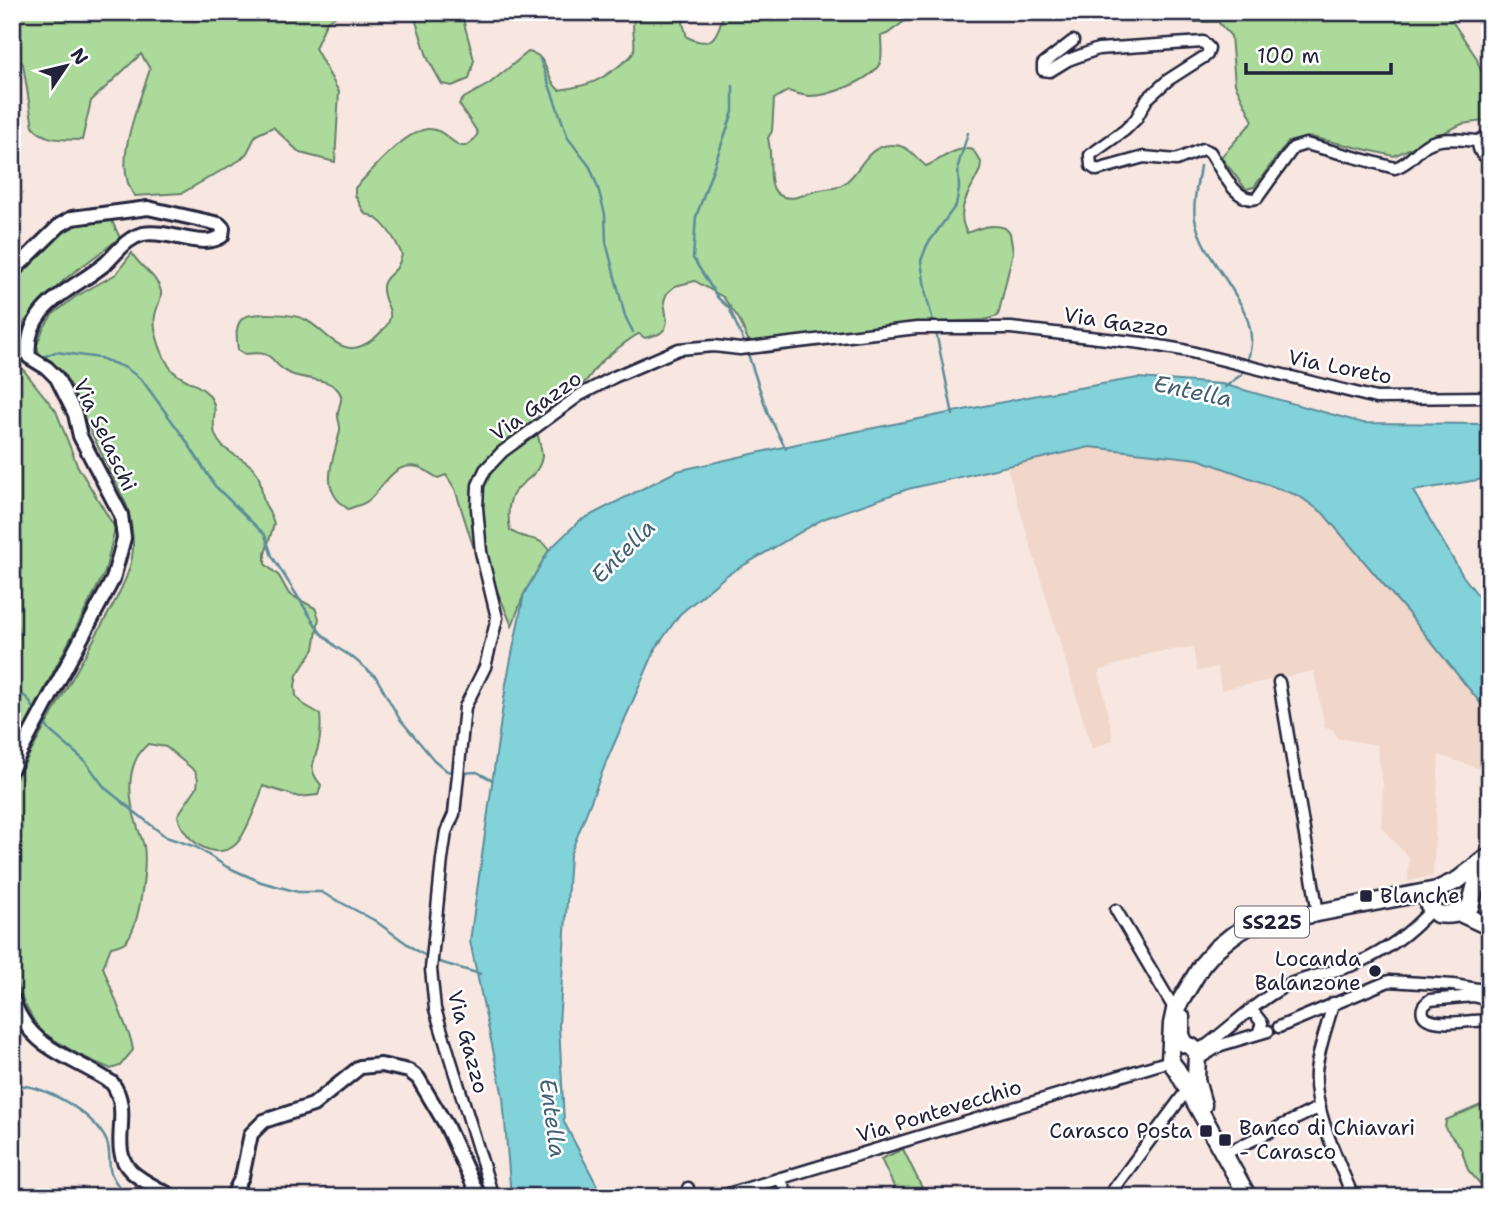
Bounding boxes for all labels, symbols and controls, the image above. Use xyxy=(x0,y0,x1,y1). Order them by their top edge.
north arrow xyxy=(32,32,102,102)
scale bar xyxy=(1246,32,1392,76)
text: 100 m xyxy=(1257,42,1320,70)
text: N xyxy=(65,43,94,70)
street label: Via Gazzo xyxy=(1062,301,1170,343)
street label: Via Loreto xyxy=(1286,343,1394,391)
street label: Via Gazzo xyxy=(485,364,587,448)
water label: Entella xyxy=(1151,368,1235,414)
street label: Via Selaschi xyxy=(67,374,143,496)
water label: Entella xyxy=(584,512,662,590)
place label: Blanche xyxy=(1380,882,1460,910)
marker: Blanche xyxy=(1358,888,1374,904)
road number: SS225 xyxy=(1235,906,1309,938)
place label: Locanda Balanzone xyxy=(1255,945,1361,997)
marker: Locanda Balanzone xyxy=(1367,963,1383,979)
street label: Via Gazzo xyxy=(441,987,495,1097)
street label: Via Pontevecchio xyxy=(853,1073,1025,1149)
water label: Entella xyxy=(533,1077,573,1159)
place label: Banco di Chiavari - Carasco xyxy=(1239,1114,1415,1166)
place label: Carasco Posta xyxy=(1049,1117,1192,1145)
marker: Carasco Posta xyxy=(1198,1123,1214,1139)
marker: Banco di Chiavari - Carasco xyxy=(1217,1132,1233,1148)

